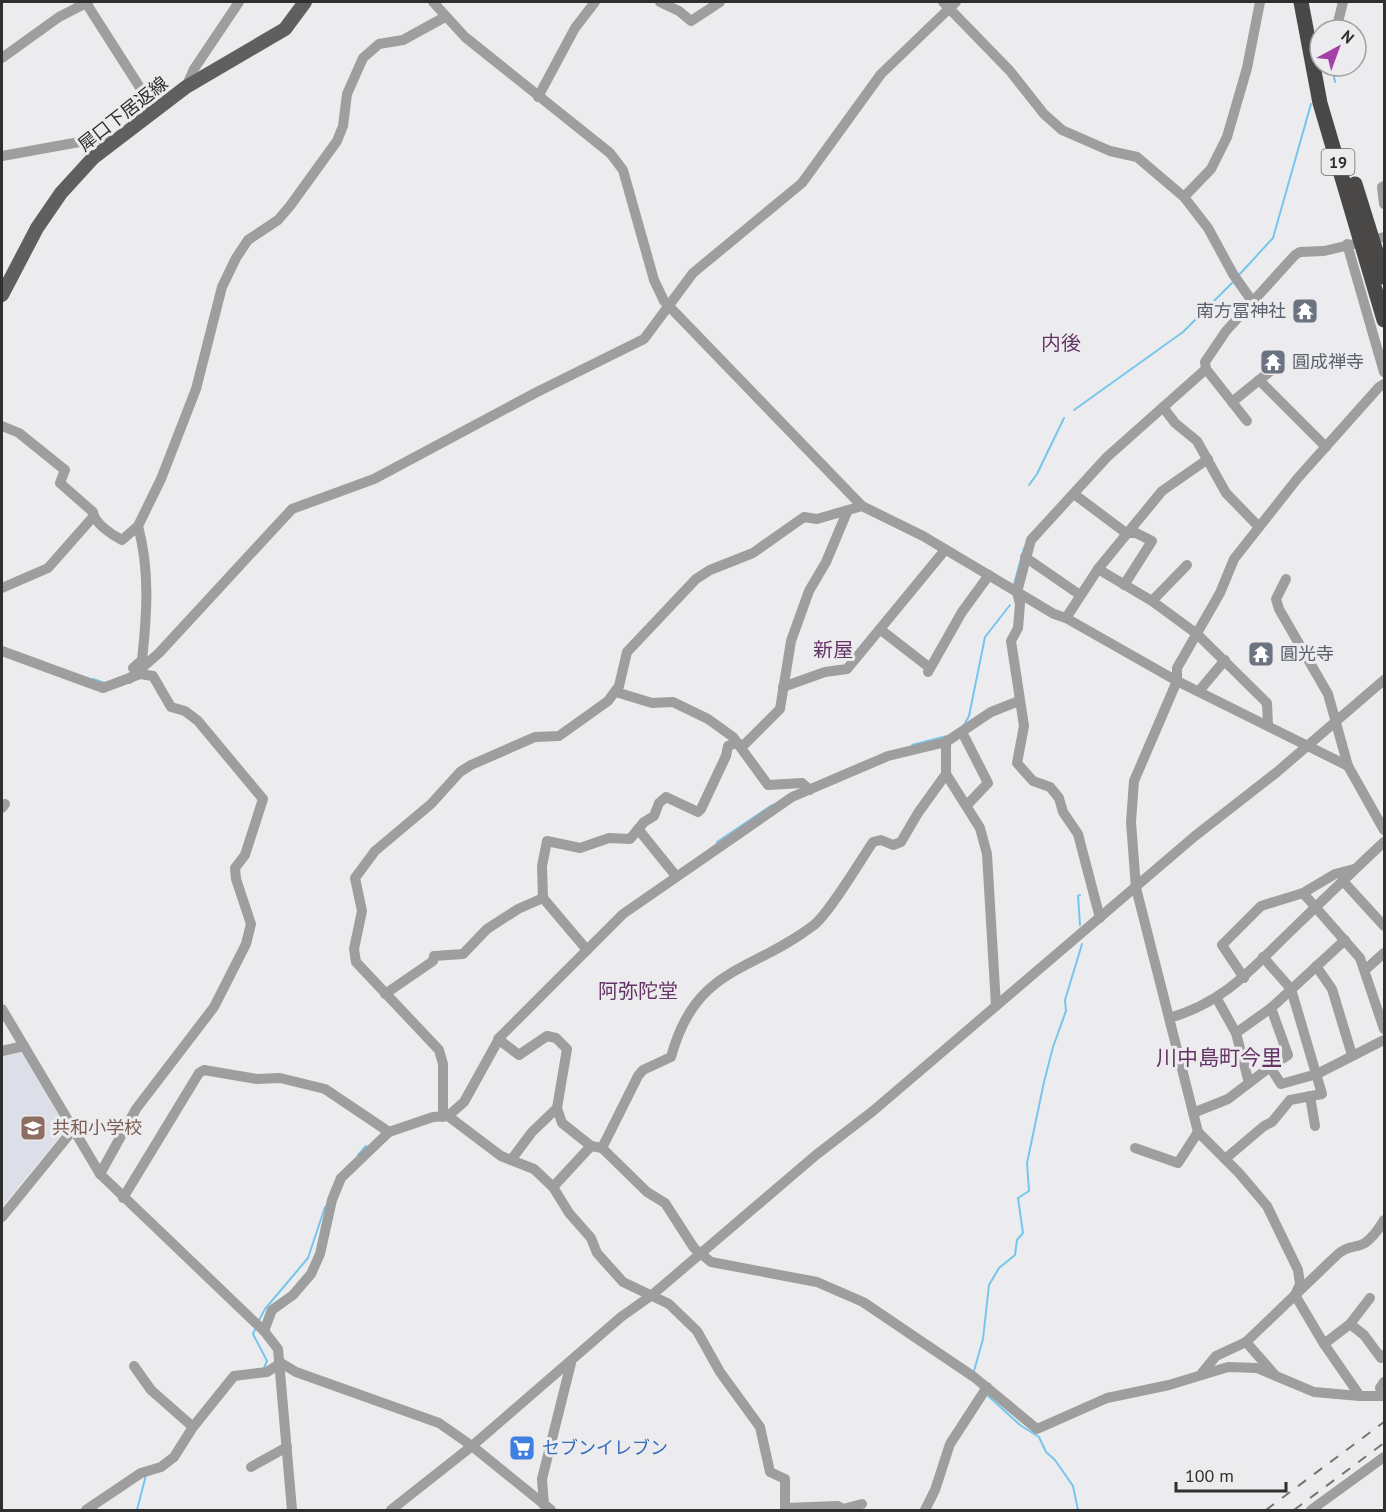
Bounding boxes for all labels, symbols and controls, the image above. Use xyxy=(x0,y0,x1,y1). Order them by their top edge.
north arrow xyxy=(1308,18,1368,78)
text: N xyxy=(1337,26,1358,48)
street label: 犀口下居返線 xyxy=(73,71,172,156)
road number: 19 xyxy=(1322,149,1354,175)
temple icon: 南方冨神社 xyxy=(1290,296,1320,326)
place label: 南方冨神社 xyxy=(1196,299,1286,322)
district label: 内後 xyxy=(1041,330,1081,356)
temple icon: 圓成禅寺 xyxy=(1258,347,1288,377)
place label: 圓成禅寺 xyxy=(1292,350,1364,373)
district label: 新屋 xyxy=(813,637,853,663)
temple icon: 圓光寺 xyxy=(1246,639,1276,669)
place label: 圓光寺 xyxy=(1280,642,1334,665)
district label: 阿弥陀堂 xyxy=(598,978,678,1004)
district label: 川中島町今里 xyxy=(1156,1044,1282,1071)
school or university icon: 共和小学校 xyxy=(18,1113,48,1143)
place label: 共和小学校 xyxy=(52,1116,142,1139)
supermarket icon: セブンイレブン xyxy=(507,1433,537,1463)
place label: セブンイレブン xyxy=(542,1436,668,1459)
scale bar xyxy=(1176,1455,1286,1493)
text: 100 m xyxy=(1185,1464,1234,1487)

